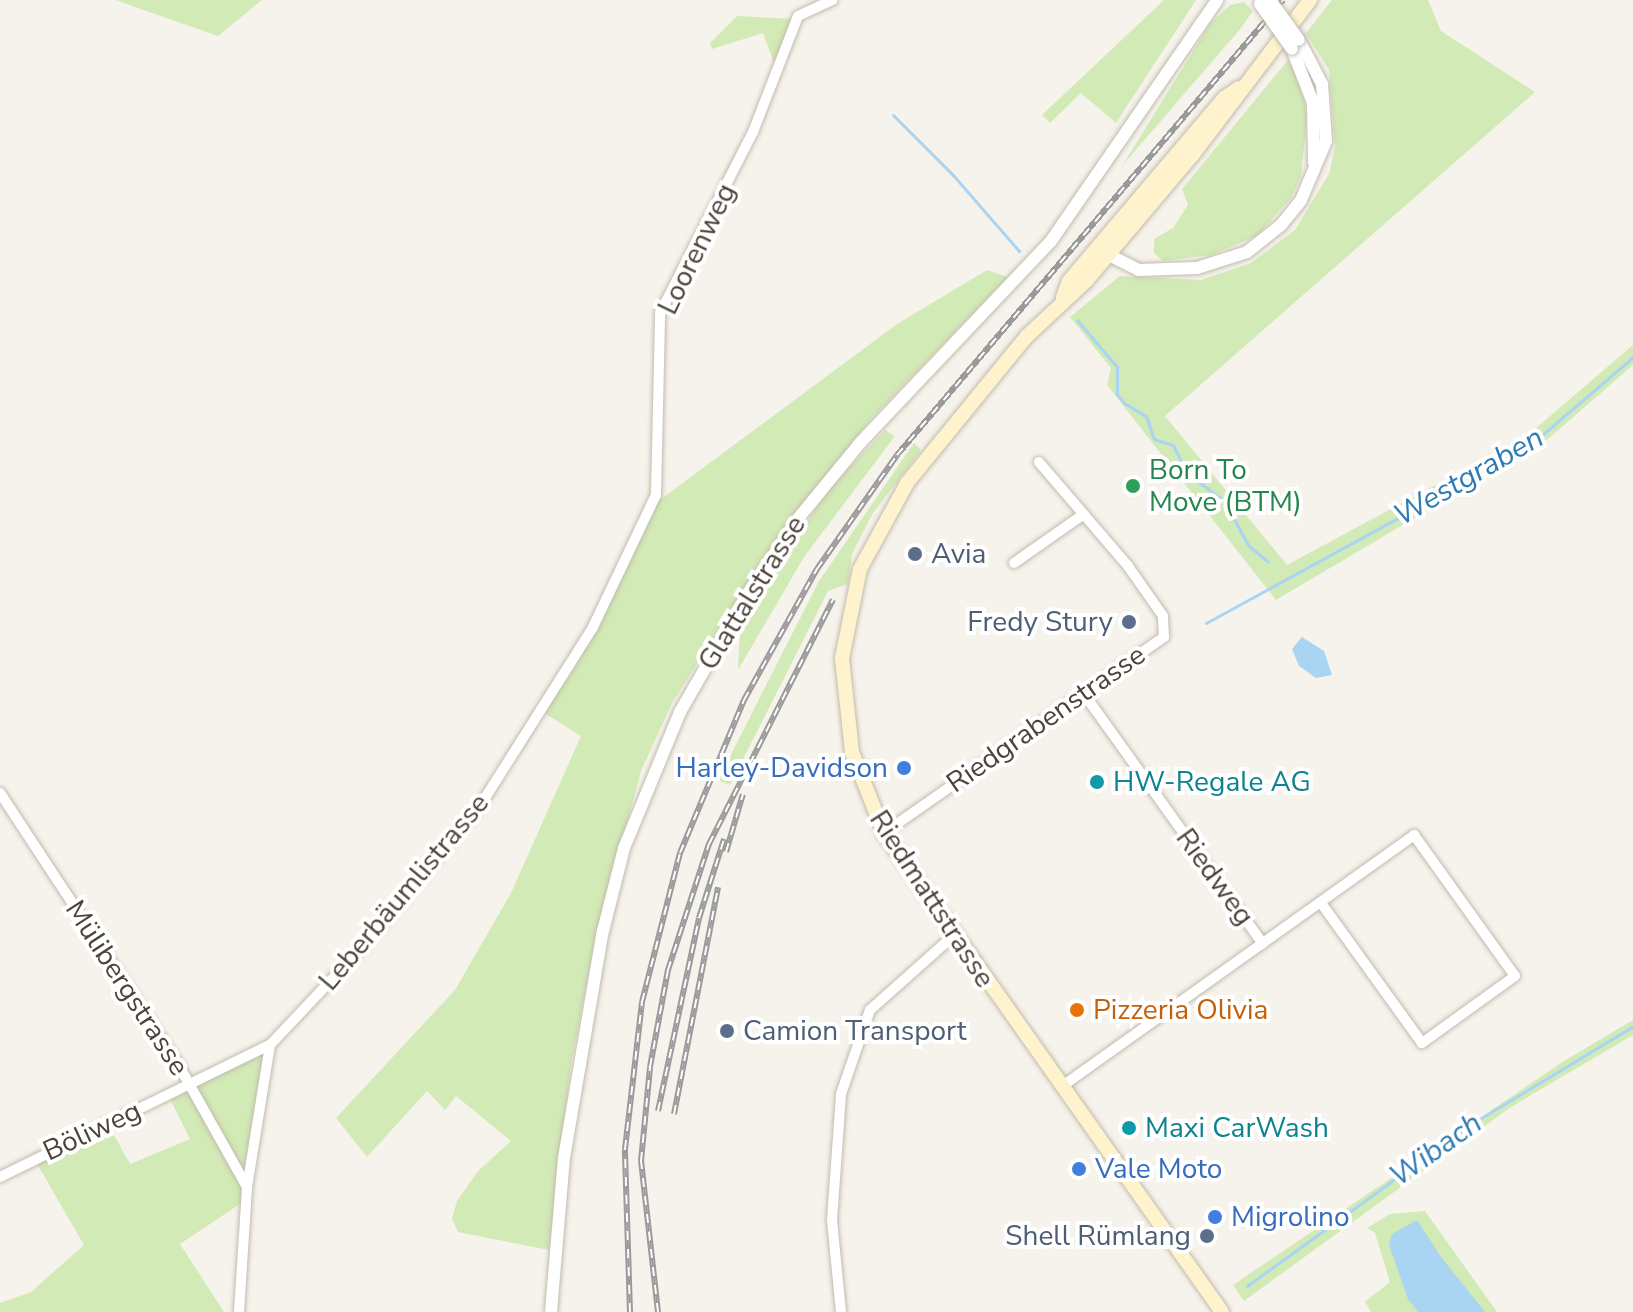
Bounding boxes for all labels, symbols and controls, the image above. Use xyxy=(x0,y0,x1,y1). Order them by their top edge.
street label: Loorenweg xyxy=(651,178,743,320)
water label: Westgraben xyxy=(1388,420,1550,534)
place label: Born To Move (BTM) xyxy=(1149,453,1302,519)
marker: Born To Move (BTM) xyxy=(1124,477,1142,495)
street label: Glattalstrasse xyxy=(691,510,813,676)
place label: Avia xyxy=(931,537,986,571)
marker: Avia xyxy=(906,545,924,563)
place label: Fredy Stury xyxy=(967,605,1113,639)
marker: Fredy Stury xyxy=(1120,613,1138,631)
street label: Riedgrabenstrasse xyxy=(940,638,1152,800)
place label: Harley-Davidson xyxy=(676,751,888,785)
marker: Harley-Davidson xyxy=(895,759,913,777)
place label: HW-Regale AG xyxy=(1113,765,1311,799)
marker: HW-Regale AG xyxy=(1088,773,1106,791)
street label: Leberbäumlistrasse xyxy=(312,787,496,997)
street label: Riedmattstrasse xyxy=(862,804,1002,994)
street label: Riedweg xyxy=(1169,822,1261,932)
street label: Mülibergstrasse xyxy=(58,894,196,1082)
place label: Pizzeria Olivia xyxy=(1093,993,1268,1027)
marker: Pizzeria Olivia xyxy=(1068,1001,1086,1019)
place label: Camion Transport xyxy=(743,1014,967,1048)
marker: Camion Transport xyxy=(718,1022,736,1040)
street label: Böliweg xyxy=(38,1094,146,1168)
water label: Wibach xyxy=(1383,1105,1489,1195)
place label: Maxi CarWash xyxy=(1145,1111,1329,1145)
marker: Maxi CarWash xyxy=(1120,1119,1138,1137)
place label: Vale Moto xyxy=(1095,1152,1222,1186)
marker: Vale Moto xyxy=(1070,1160,1088,1178)
place label: Migrolino xyxy=(1231,1200,1350,1234)
marker: Migrolino xyxy=(1206,1208,1224,1226)
place label: Shell Rümlang xyxy=(1005,1219,1191,1253)
marker: Shell Rümlang xyxy=(1198,1227,1216,1245)

